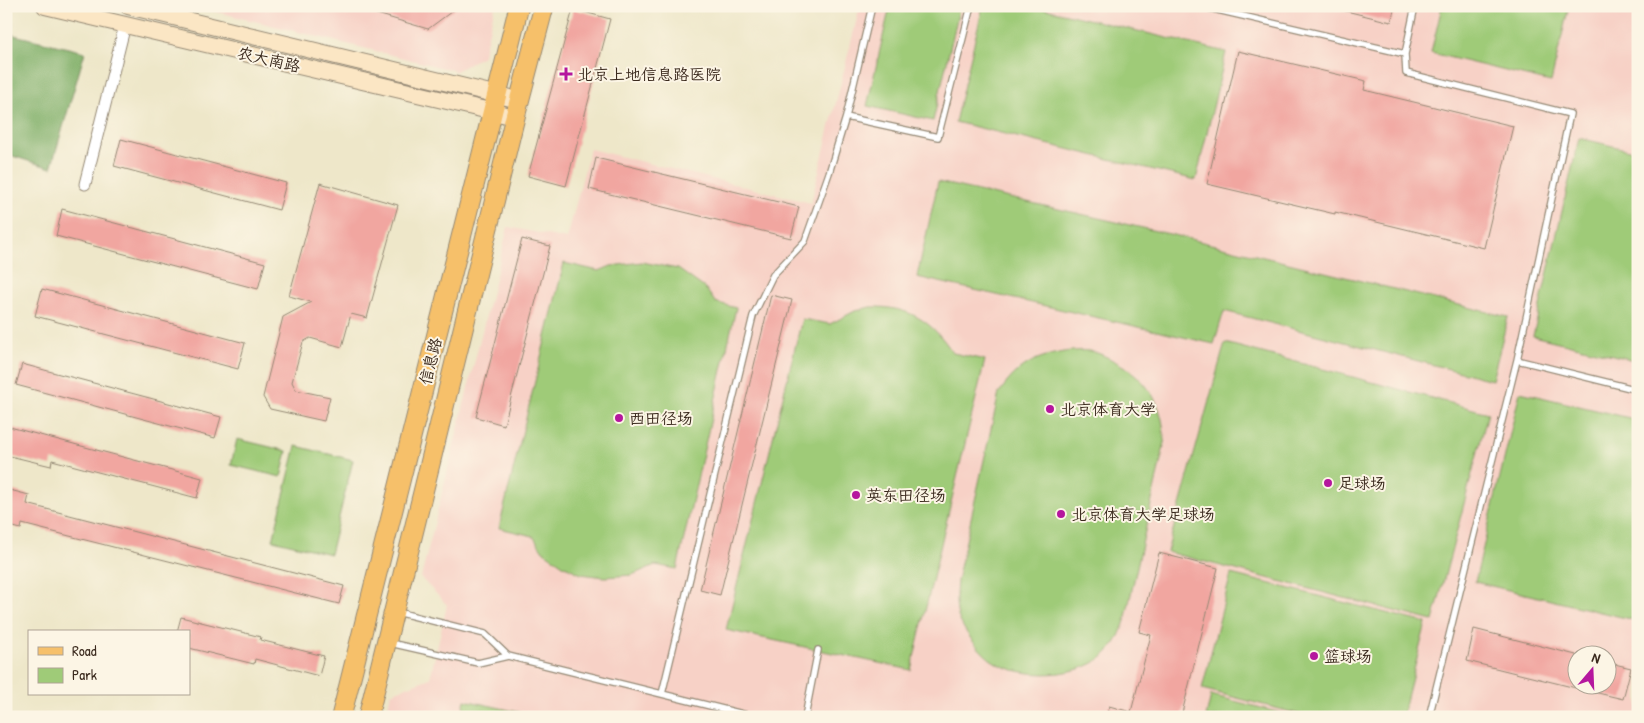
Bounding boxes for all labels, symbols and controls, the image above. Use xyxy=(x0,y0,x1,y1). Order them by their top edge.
street label: 农大南路 xyxy=(235,41,303,77)
place label: 北京上地信息路医院 xyxy=(577,63,721,85)
marker: 北京上地信息路医院 xyxy=(559,67,573,81)
street label: 信息路 xyxy=(414,335,446,387)
place label: 北京体育大学 xyxy=(1060,398,1156,420)
marker: 北京体育大学 xyxy=(1044,403,1056,415)
place label: 西田径场 xyxy=(629,407,693,429)
marker: 西田径场 xyxy=(613,412,625,424)
place label: 足球场 xyxy=(1338,472,1386,494)
marker: 足球场 xyxy=(1322,477,1334,489)
place label: 英东田径场 xyxy=(866,484,946,506)
marker: 英东田径场 xyxy=(850,489,862,501)
place label: 北京体育大学足球场 xyxy=(1071,503,1215,525)
marker: 北京体育大学足球场 xyxy=(1055,508,1067,520)
legend xyxy=(28,630,190,696)
text: Road xyxy=(72,640,97,661)
place label: 篮球场 xyxy=(1324,645,1372,667)
north arrow xyxy=(1566,646,1616,696)
text: N xyxy=(1590,647,1604,668)
marker: 篮球场 xyxy=(1308,650,1320,662)
text: Park xyxy=(72,664,97,685)

